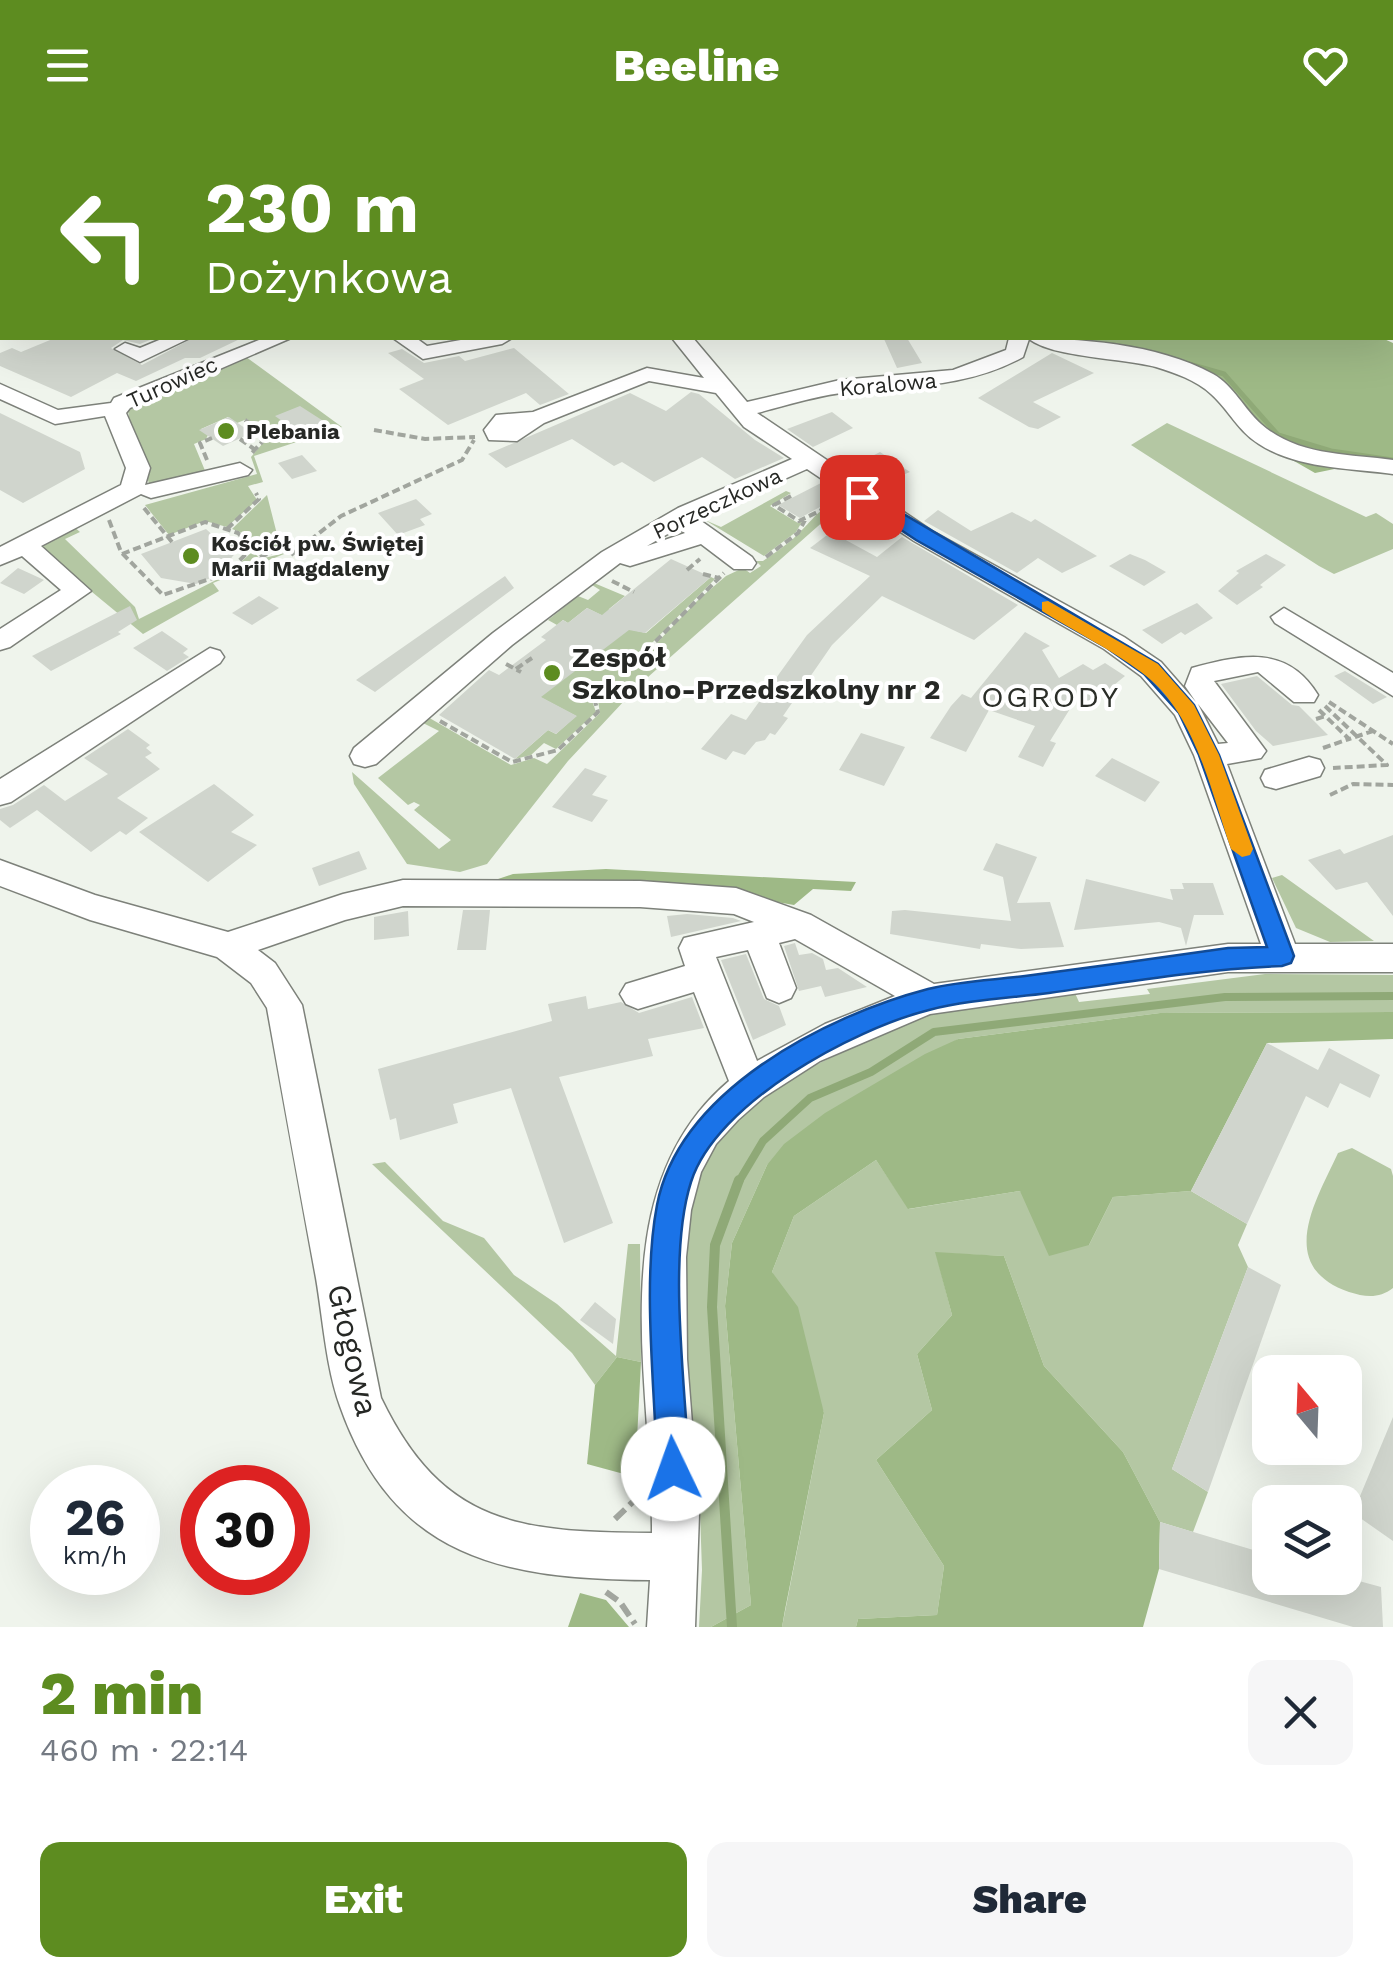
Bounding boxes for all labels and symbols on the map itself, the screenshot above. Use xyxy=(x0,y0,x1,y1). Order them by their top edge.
street label: Turowiec xyxy=(123,351,221,413)
street label: Koralowa xyxy=(838,368,938,401)
place label: Plebania xyxy=(246,419,340,444)
marker: Plebania xyxy=(215,420,237,442)
pin xyxy=(820,455,905,540)
street label: Porzeczkowa xyxy=(649,463,786,544)
place label: Kościół pw. Świętej Marii Magdaleny xyxy=(211,531,424,581)
marker: Kościół pw. Świętej Marii Magdaleny xyxy=(180,545,202,567)
place label: Zespół Szkolno-Przedszkolny nr 2 xyxy=(572,641,940,706)
marker: Zespół Szkolno-Przedszkolny nr 2 xyxy=(541,662,563,684)
district label: OGRODY xyxy=(981,679,1121,714)
street label: Głogowa xyxy=(319,1280,387,1420)
north arrow xyxy=(1252,1355,1362,1465)
position arrow xyxy=(621,1417,725,1521)
speed limit sign: 30 xyxy=(180,1465,310,1595)

